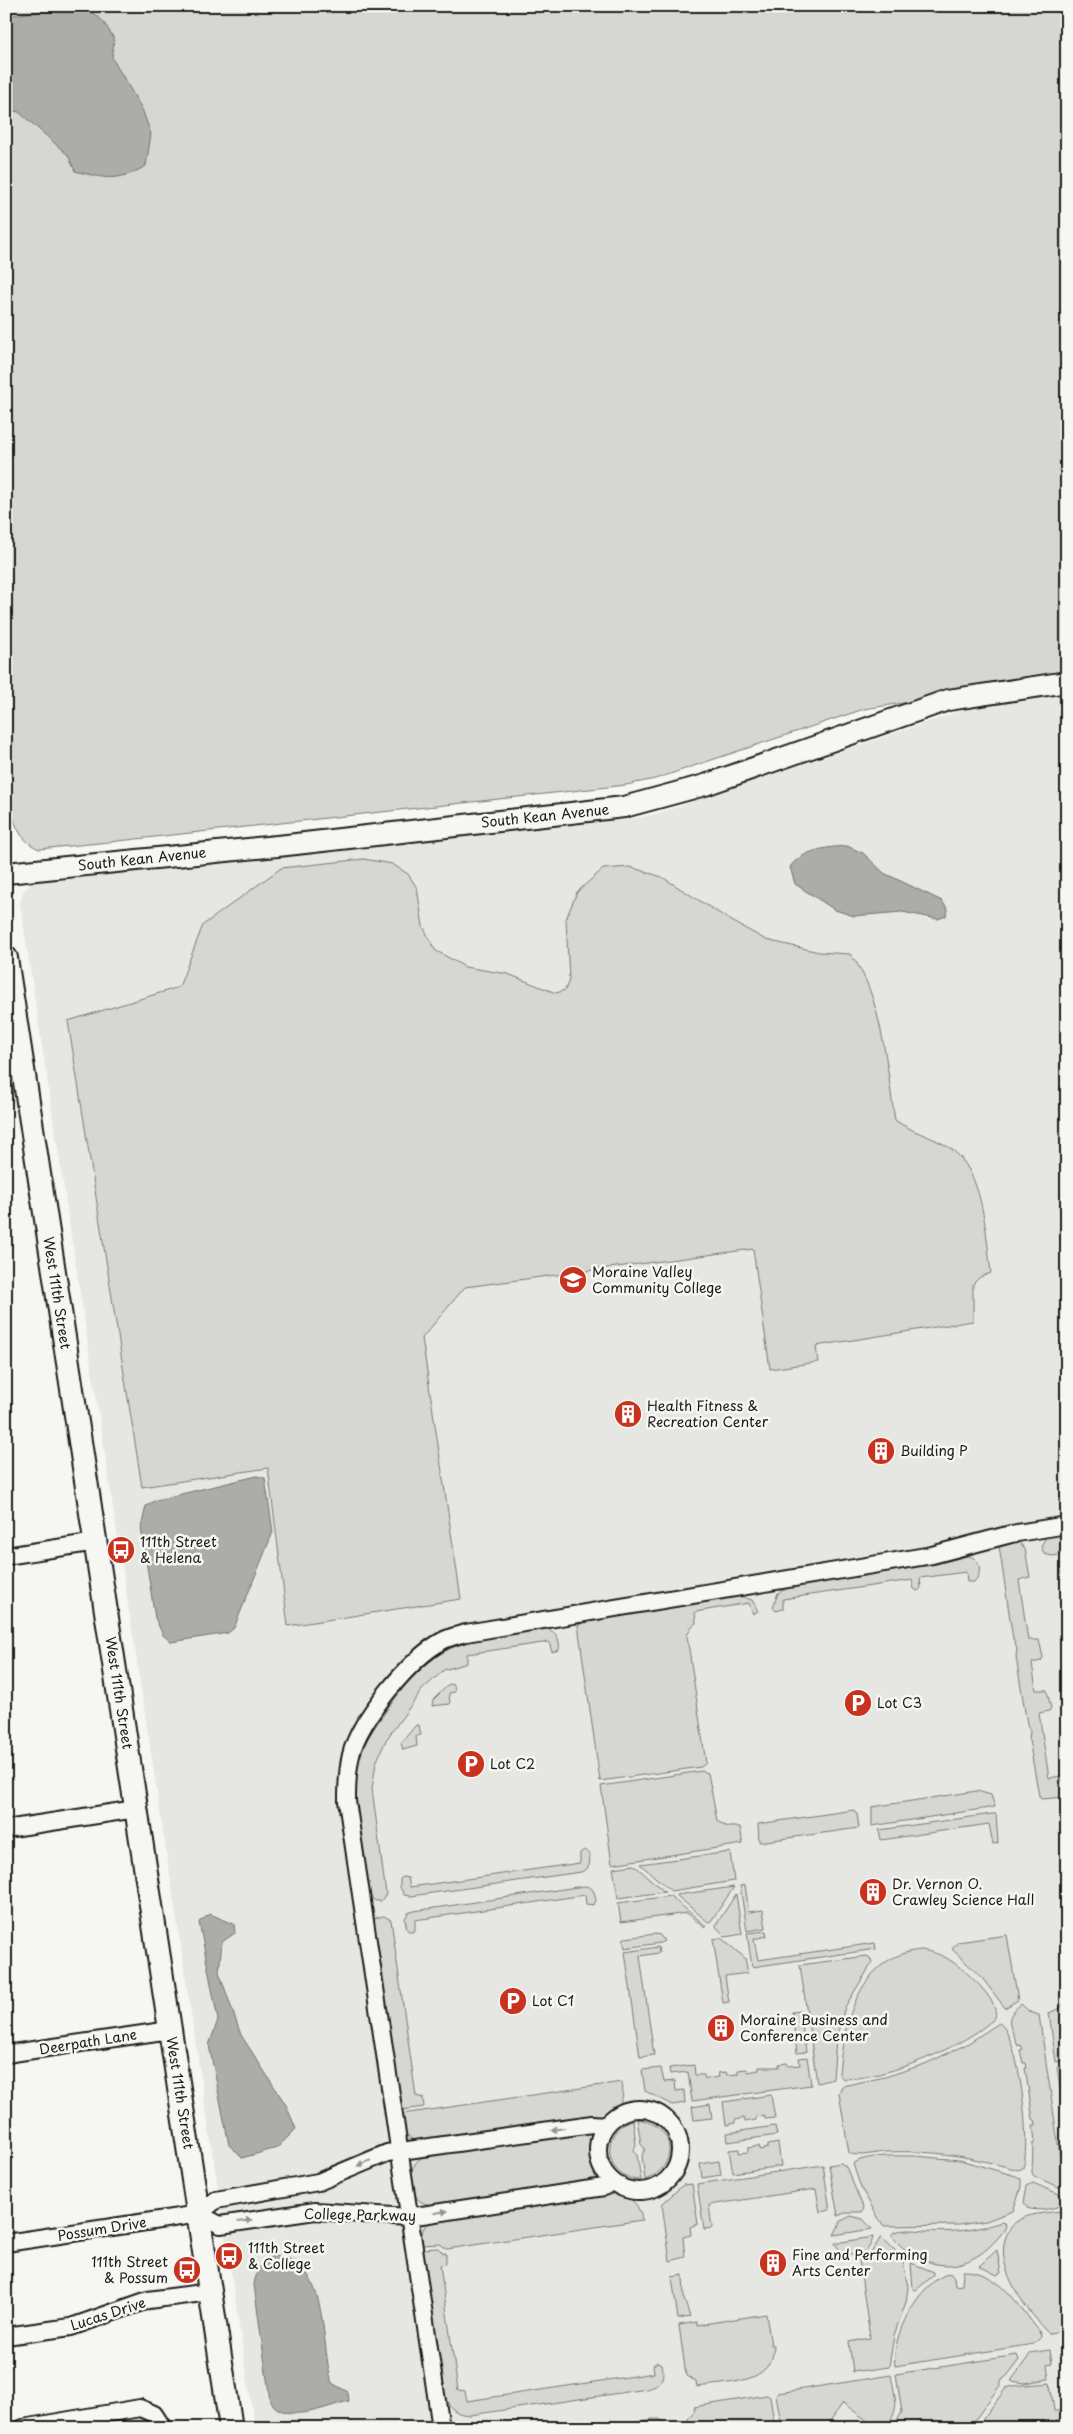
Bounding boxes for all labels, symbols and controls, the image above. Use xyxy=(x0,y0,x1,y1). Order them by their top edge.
street label: South Kean Avenue xyxy=(480,798,611,833)
street label: South Kean Avenue xyxy=(77,841,208,876)
street label: West 111th Street xyxy=(38,1235,77,1351)
place label: Moraine Valley Community College xyxy=(592,1261,722,1298)
school or university icon: Moraine Valley Community College xyxy=(558,1265,588,1295)
place label: Health Fitness & Recreation Center xyxy=(647,1395,769,1432)
building icon: Health Fitness & Recreation Center xyxy=(613,1399,643,1429)
building icon: Building P xyxy=(866,1436,896,1466)
place label: Building P xyxy=(900,1440,968,1461)
place label: 111th Street & Helena xyxy=(140,1531,217,1568)
bus stop icon: 111th Street & Helena xyxy=(106,1535,136,1565)
street label: West 111th Street xyxy=(100,1635,139,1751)
parking icon: Lot C3 xyxy=(843,1688,873,1718)
place label: Lot C3 xyxy=(877,1692,922,1713)
parking icon: Lot C2 xyxy=(456,1749,486,1779)
place label: Lot C2 xyxy=(490,1753,535,1774)
place label: Dr. Vernon O. Crawley Science Hall xyxy=(892,1873,1034,1910)
building icon: Dr. Vernon O. Crawley Science Hall xyxy=(858,1877,888,1907)
parking icon: Lot C1 xyxy=(498,1986,528,2016)
place label: Lot C1 xyxy=(532,1990,574,2011)
place label: Moraine Business and Conference Center xyxy=(740,2009,888,2046)
building icon: Moraine Business and Conference Center xyxy=(706,2013,736,2043)
street label: Deerpath Lane xyxy=(38,2023,138,2060)
street label: West 111th Street xyxy=(161,2035,200,2151)
one-way arrow xyxy=(549,2125,565,2133)
one-way arrow xyxy=(357,2159,371,2167)
street label: College Parkway xyxy=(304,2203,416,2226)
one-way arrow xyxy=(433,2208,449,2216)
street label: Possum Drive xyxy=(56,2211,148,2246)
one-way arrow xyxy=(237,2217,253,2225)
place label: 111th Street & College xyxy=(248,2237,325,2274)
bus stop icon: 111th Street & College xyxy=(214,2241,244,2271)
place label: Fine and Performing Arts Center xyxy=(792,2244,928,2281)
building icon: Fine and Performing Arts Center xyxy=(758,2248,788,2278)
place label: 111th Street & Possum xyxy=(91,2251,168,2288)
bus stop icon: 111th Street & Possum xyxy=(172,2255,202,2285)
street label: Lucas Drive xyxy=(68,2291,148,2336)

